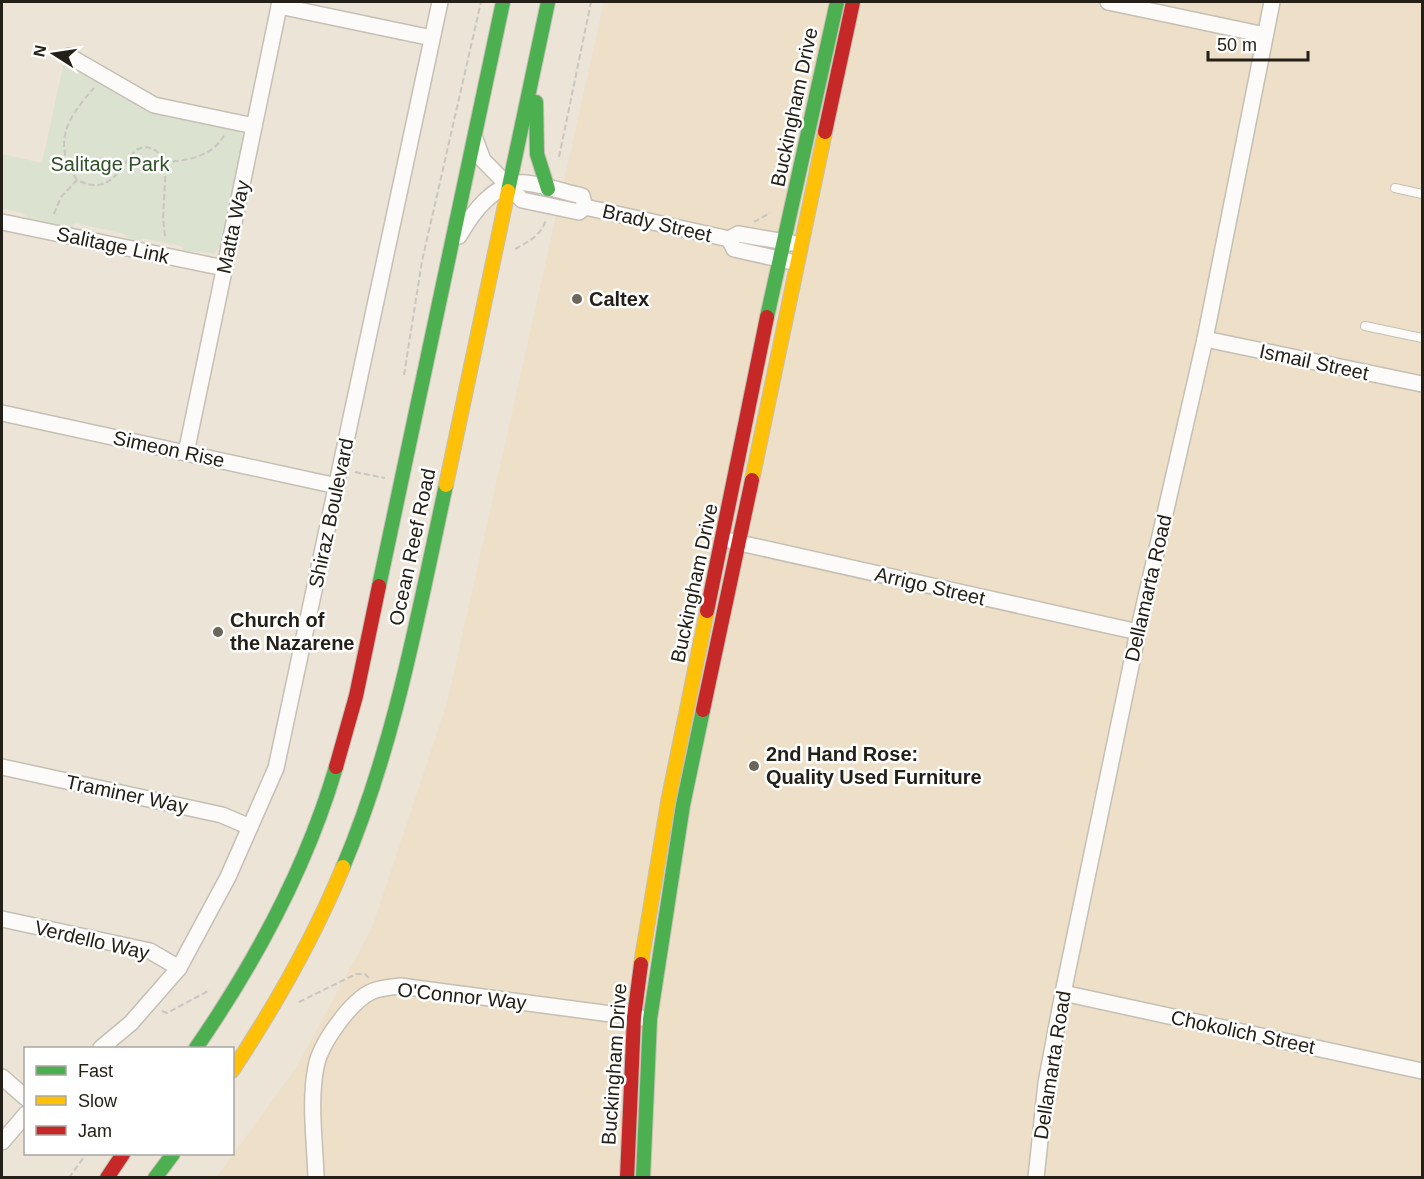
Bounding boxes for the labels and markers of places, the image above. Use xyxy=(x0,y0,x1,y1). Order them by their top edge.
place label: Caltex xyxy=(589,288,649,310)
marker: Caltex xyxy=(570,292,584,306)
place label: Church of the Nazarene xyxy=(230,609,355,654)
marker: Church of the Nazarene xyxy=(211,625,225,639)
place label: 2nd Hand Rose: Quality Used Furniture xyxy=(766,743,982,788)
marker: 2nd Hand Rose: Quality Used Furniture xyxy=(747,759,761,773)

